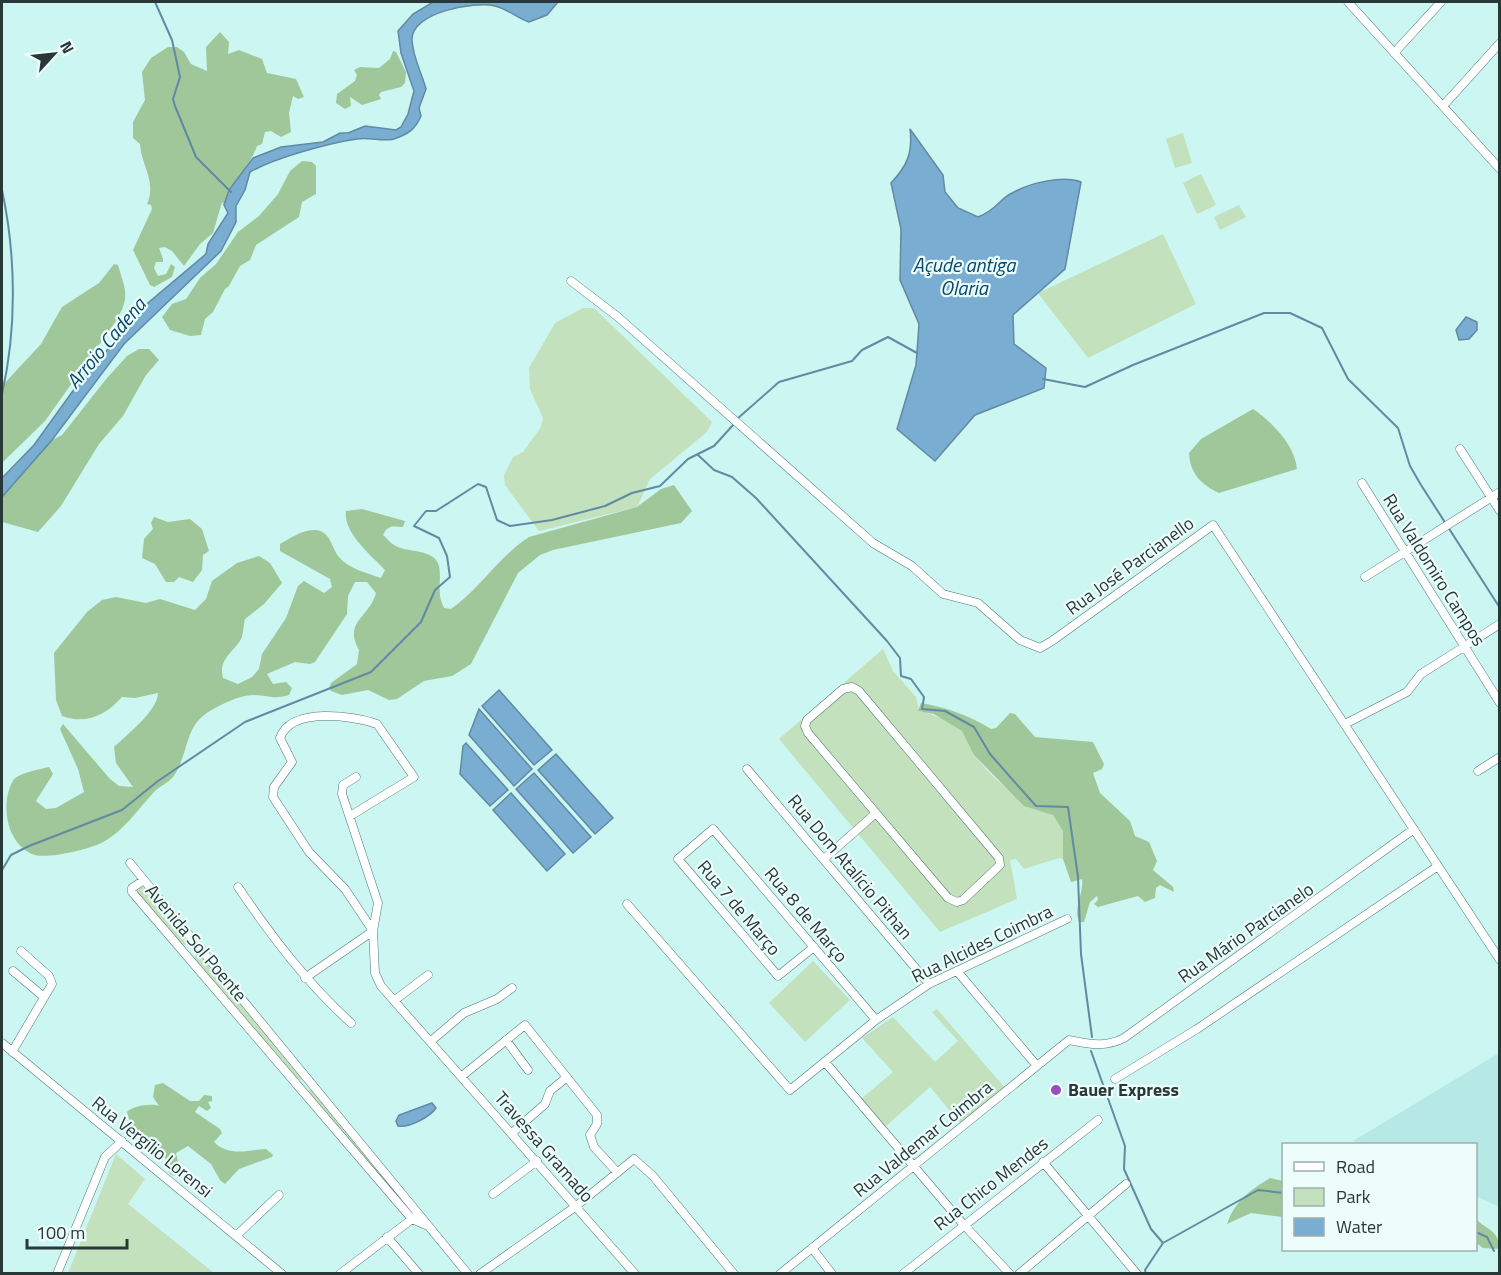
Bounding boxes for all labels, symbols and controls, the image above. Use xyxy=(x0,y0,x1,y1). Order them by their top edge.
north arrow xyxy=(24,24,84,84)
text: N xyxy=(54,37,81,58)
water label: Açude antiga Olaria xyxy=(913,249,1016,303)
water label: Arroio Cadena xyxy=(58,290,154,395)
street label: Rua Valdomiro Campos xyxy=(1376,488,1492,651)
street label: Rua José Parcianello xyxy=(1060,510,1199,621)
street label: Rua Dom Atalício Pithan xyxy=(782,788,919,945)
street label: Rua 7 de Março xyxy=(691,854,788,961)
street label: Rua 8 de Março xyxy=(758,861,855,968)
street label: Rua Mário Parcianelo xyxy=(1172,876,1319,990)
street label: Avenida Sol Poente xyxy=(139,878,254,1007)
street label: Rua Alcides Coimbra xyxy=(907,898,1057,989)
street label: Rua Valdemar Coimbra xyxy=(847,1074,998,1203)
place label: Bauer Express xyxy=(1068,1076,1179,1103)
marker: Bauer Express xyxy=(1049,1083,1063,1097)
street label: Travessa Gramado xyxy=(488,1085,600,1208)
street label: Rua Vergílio Lorensi xyxy=(86,1089,219,1204)
street label: Rua Chico Mendes xyxy=(928,1130,1054,1237)
legend xyxy=(1282,1143,1477,1251)
text: Road xyxy=(1336,1153,1375,1180)
text: Park xyxy=(1336,1183,1371,1210)
scale bar xyxy=(27,1212,128,1250)
text: Water xyxy=(1336,1213,1382,1240)
text: 100 m xyxy=(36,1219,85,1246)

